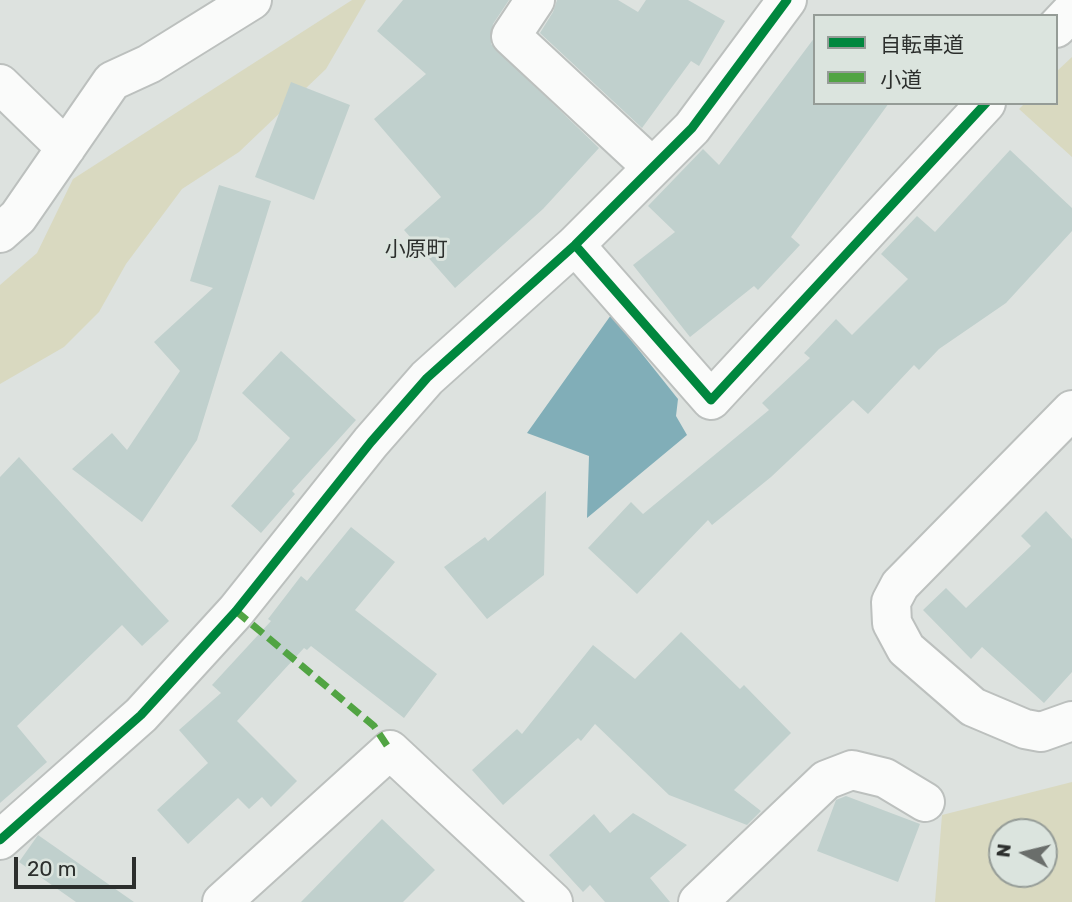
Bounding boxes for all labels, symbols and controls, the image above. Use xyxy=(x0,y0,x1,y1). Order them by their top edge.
legend xyxy=(813,14,1058,105)
text: 自転車道 xyxy=(880,32,964,57)
text: 小道 xyxy=(880,67,922,92)
district label: 小原町 xyxy=(385,237,447,263)
north arrow xyxy=(988,818,1058,888)
scale bar xyxy=(18,842,140,886)
text: N xyxy=(991,842,1016,859)
text: 20 m xyxy=(27,856,76,881)

